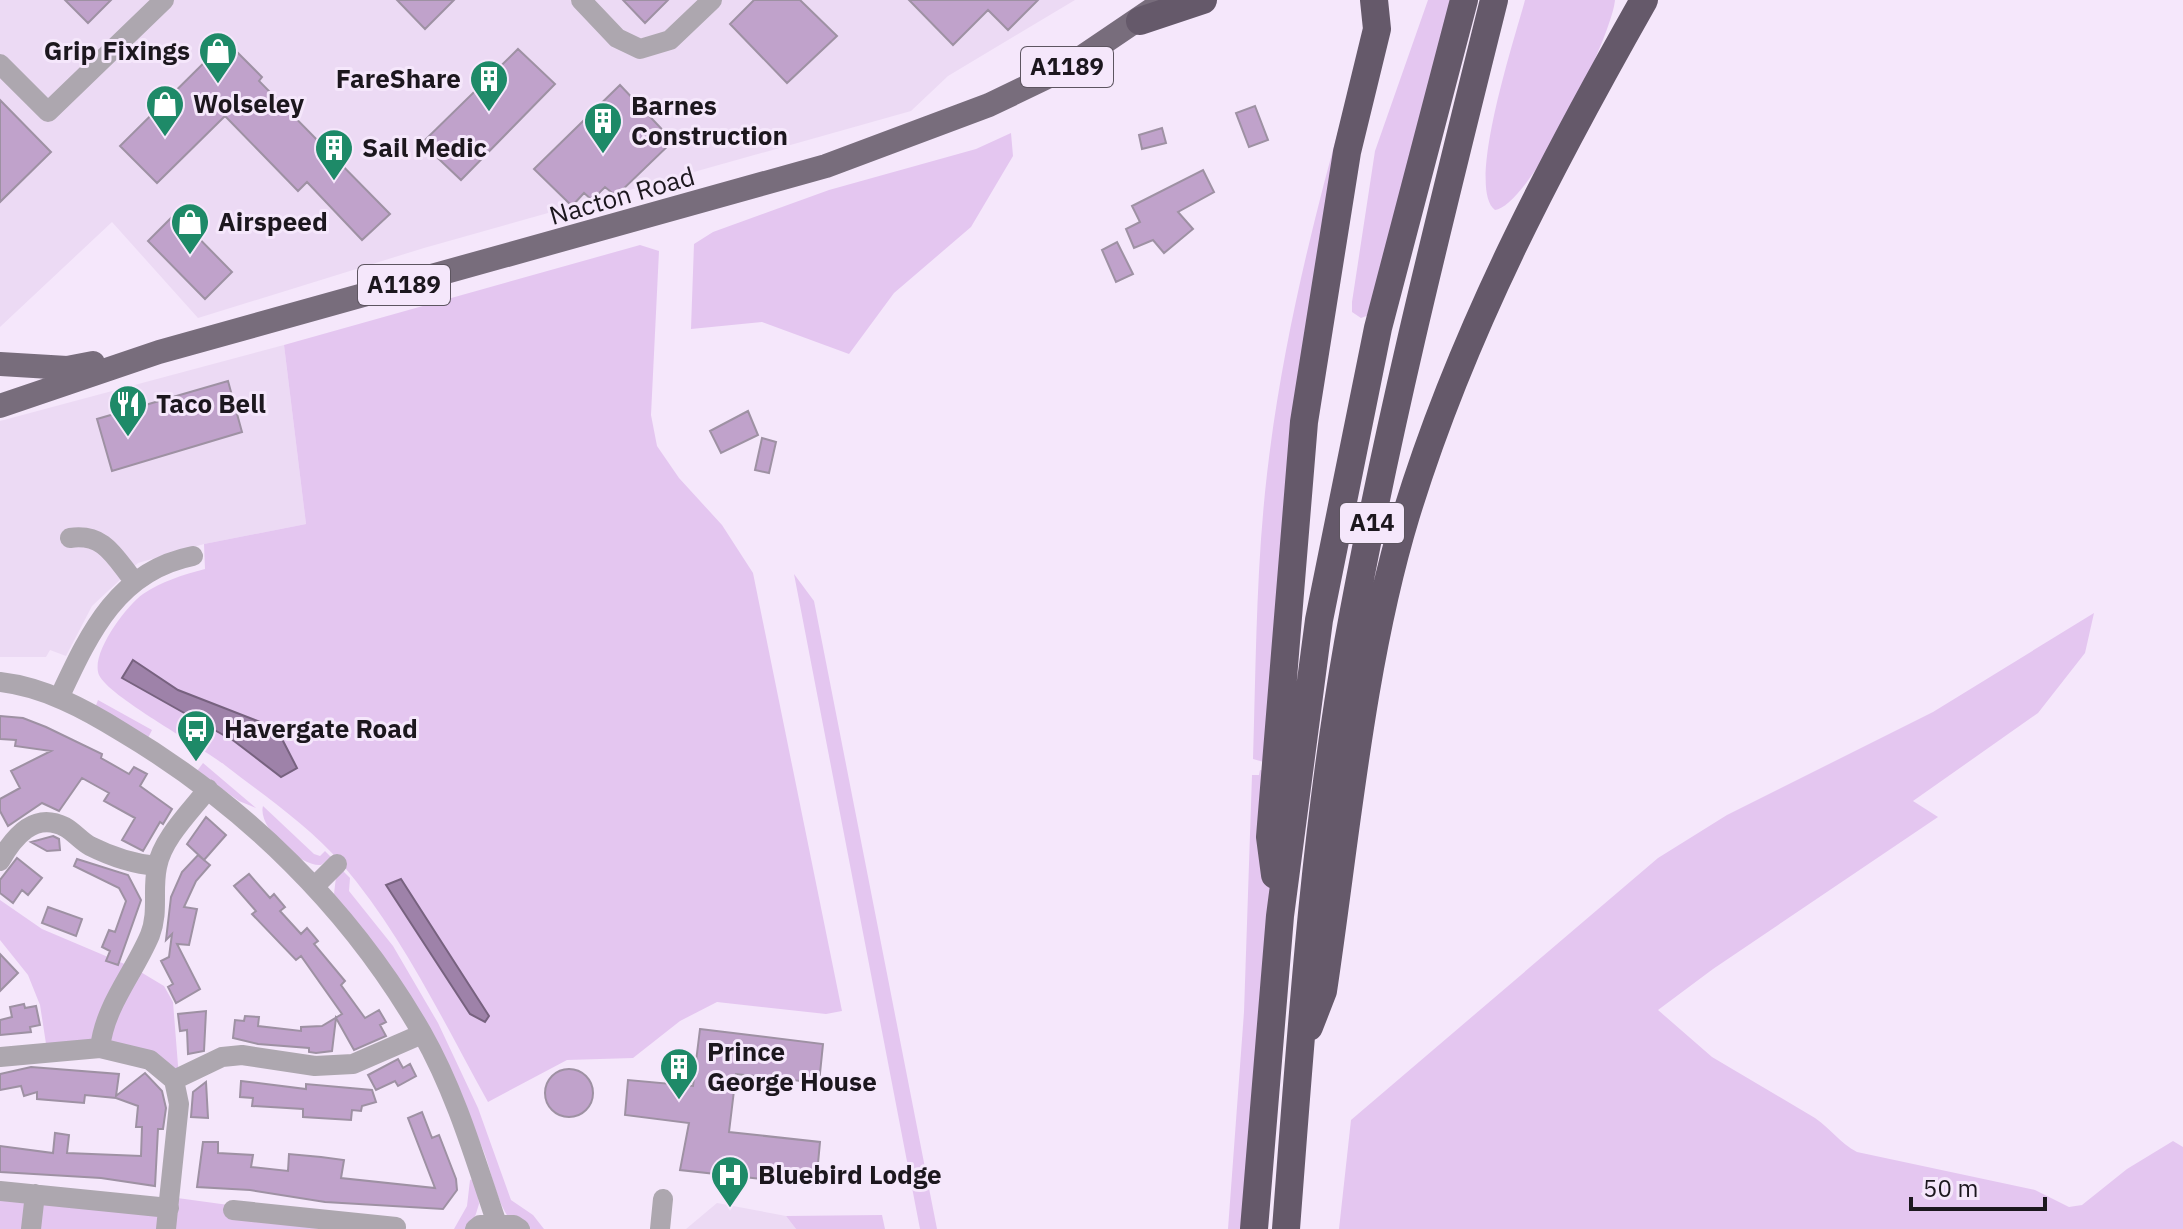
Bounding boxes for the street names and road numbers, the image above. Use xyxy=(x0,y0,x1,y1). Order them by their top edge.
road number: A1189 xyxy=(1021,47,1113,87)
street label: Nacton Road xyxy=(545,158,698,232)
road number: A1189 xyxy=(358,265,450,305)
road number: A14 xyxy=(1340,503,1404,543)

